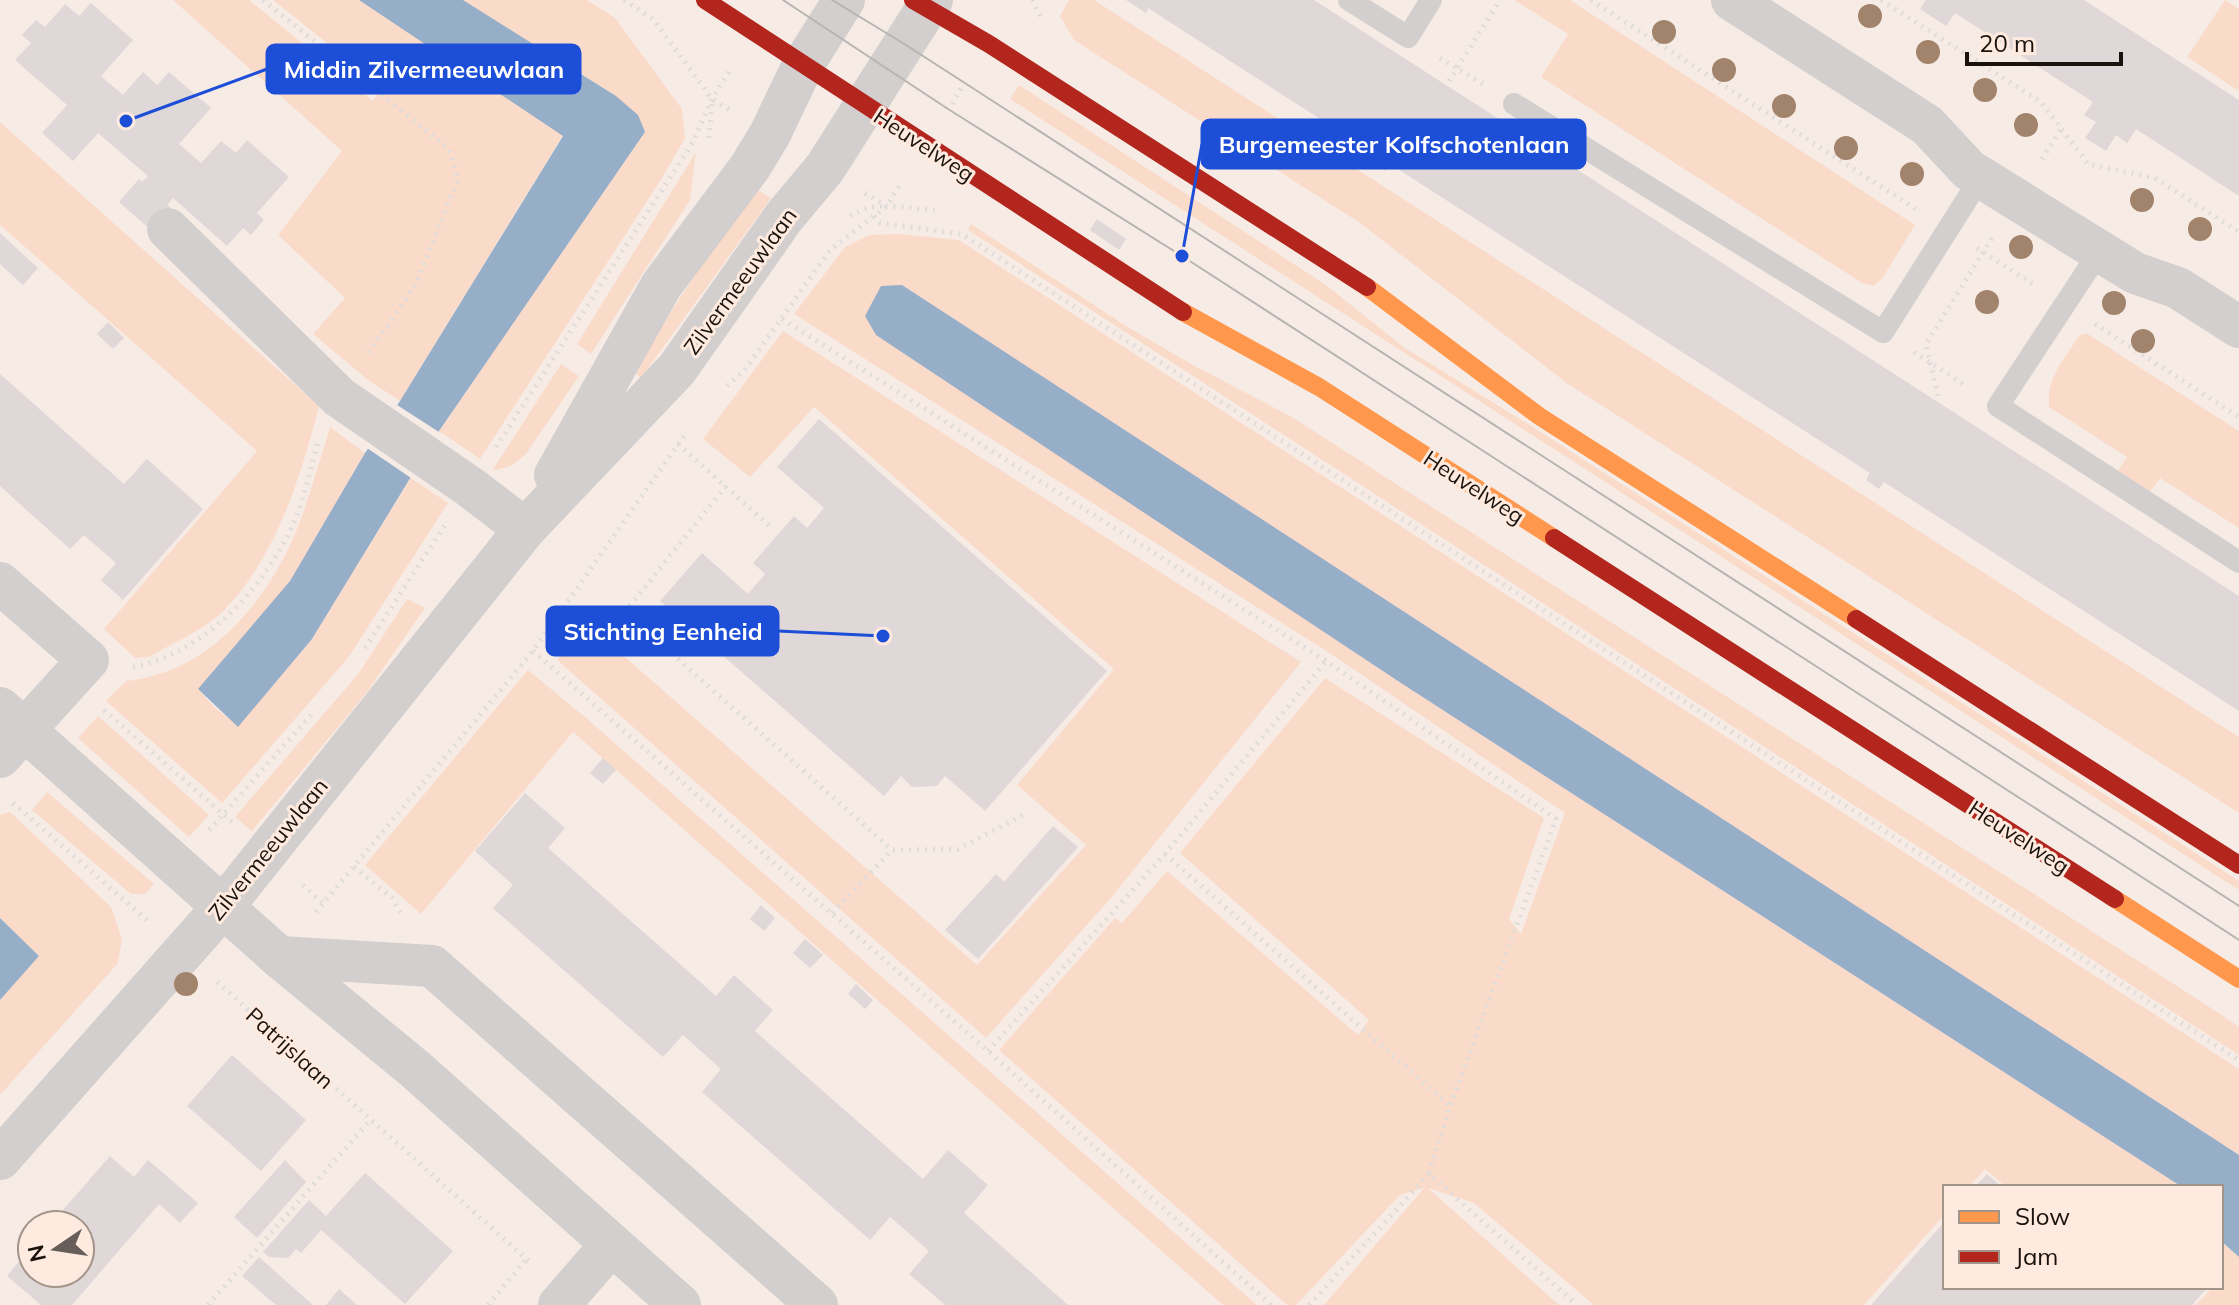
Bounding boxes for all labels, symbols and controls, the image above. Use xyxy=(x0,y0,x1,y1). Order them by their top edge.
scale bar xyxy=(1967,16,2121,66)
text: 20 m xyxy=(1979,28,2035,58)
callout: Middin Zilvermeeuwlaan xyxy=(267,45,580,93)
text: Middin Zilvermeeuwlaan xyxy=(284,54,564,84)
street label: Heuvelweg xyxy=(868,102,980,188)
callout: Burgemeester Kolfschotenlaan xyxy=(1202,120,1585,168)
text: Burgemeester Kolfschotenlaan xyxy=(1219,129,1569,159)
street label: Zilvermeeuwlaan xyxy=(677,202,803,360)
street label: Heuvelweg xyxy=(1418,444,1530,530)
callout: Stichting Eenheid xyxy=(547,607,778,655)
text: Stichting Eenheid xyxy=(563,616,763,646)
street label: Zilvermeeuwlaan xyxy=(202,772,334,926)
street label: Heuvelweg xyxy=(1963,794,2075,880)
street label: Patrijslaan xyxy=(240,1001,340,1095)
legend xyxy=(1943,1185,2223,1289)
text: Slow xyxy=(2015,1201,2070,1231)
north arrow xyxy=(16,1209,96,1289)
text: Jam xyxy=(2015,1241,2058,1271)
text: N xyxy=(21,1242,52,1265)

